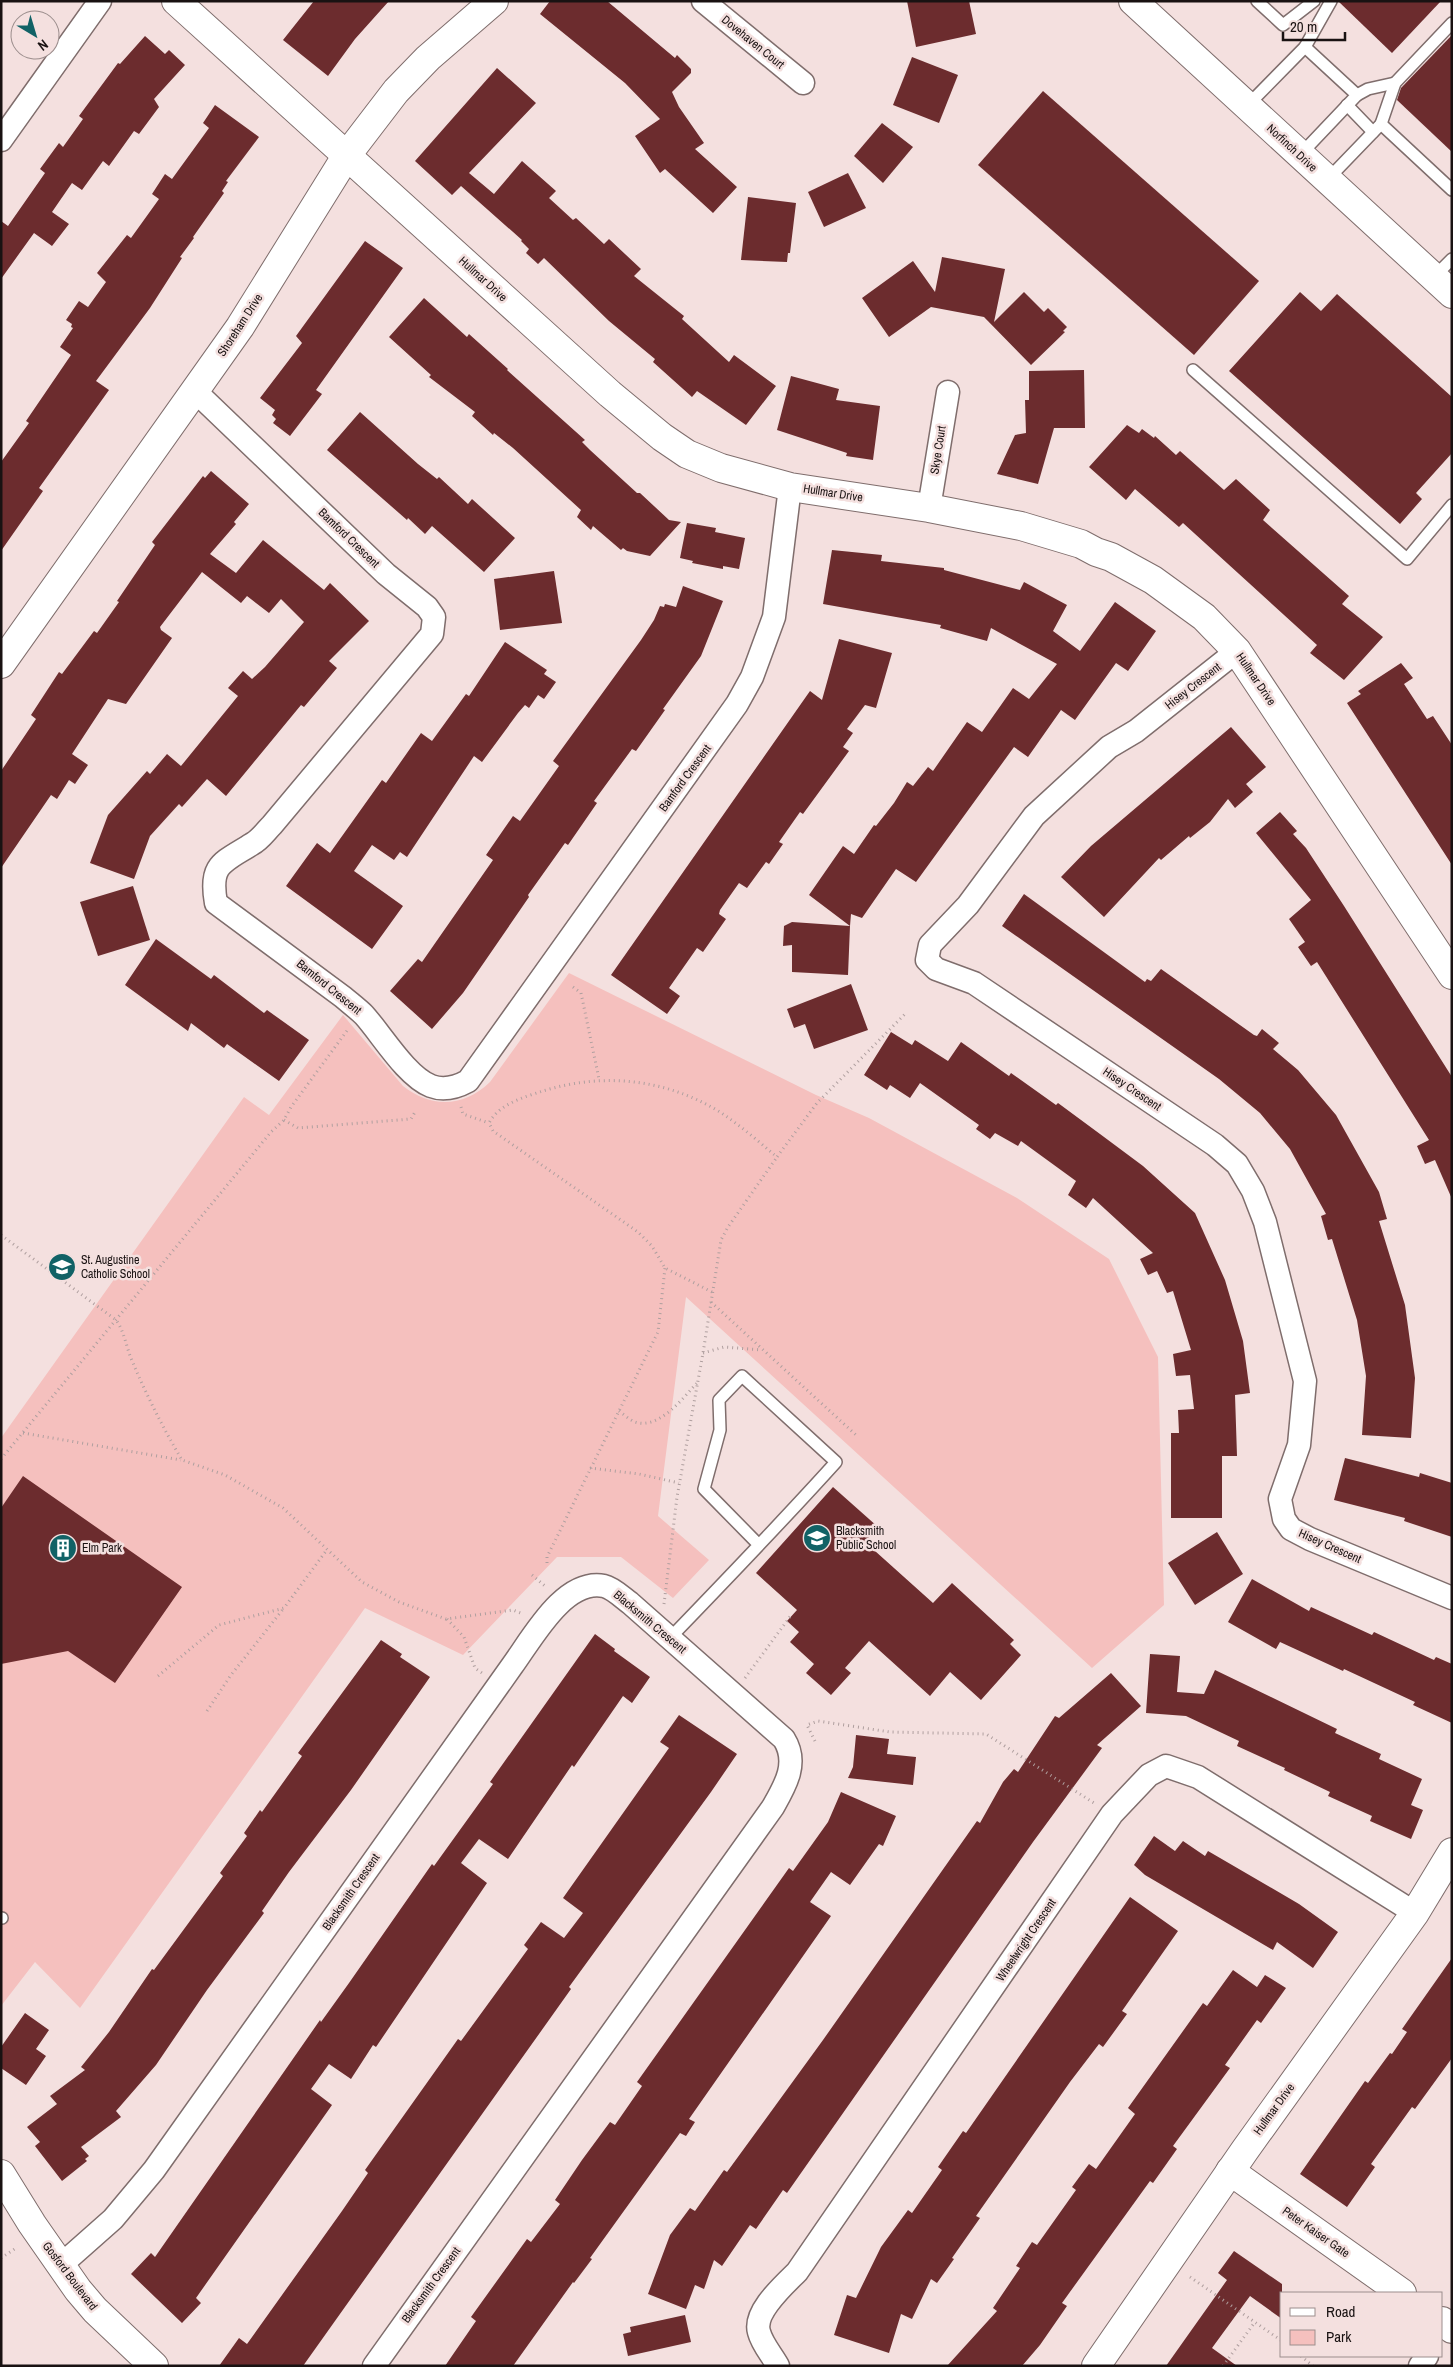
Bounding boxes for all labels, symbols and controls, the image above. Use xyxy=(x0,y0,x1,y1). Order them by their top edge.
north arrow xyxy=(10,10,60,60)
scale bar xyxy=(1283,10,1346,42)
street label: Dovehaven Court xyxy=(718,12,788,72)
text: 20 m xyxy=(1290,16,1317,37)
text: N xyxy=(34,36,52,55)
street label: Norfinch Drive xyxy=(1263,121,1321,175)
street label: Hullmar Drive xyxy=(455,253,511,305)
street label: Shoreham Drive xyxy=(214,291,266,359)
street label: Skye Court xyxy=(926,424,950,475)
street label: Hullmar Drive xyxy=(802,480,864,506)
street label: Bamford Crescent xyxy=(315,505,383,571)
street label: Hullmar Drive xyxy=(1233,650,1279,708)
street label: Hisey Crescent xyxy=(1162,659,1225,713)
street label: Bamford Crescent xyxy=(655,741,715,815)
street label: Bamford Crescent xyxy=(293,956,365,1018)
street label: Hisey Crescent xyxy=(1100,1064,1165,1115)
school or university icon: St. Augustine Catholic School xyxy=(47,1252,77,1282)
place label: St. Augustine Catholic School xyxy=(81,1252,150,1282)
school or university icon: Blacksmith Public School xyxy=(802,1523,832,1553)
place label: Blacksmith Public School xyxy=(836,1523,896,1553)
street label: Hisey Crescent xyxy=(1296,1525,1364,1567)
building icon: Elm Park xyxy=(48,1533,78,1563)
place label: Elm Park xyxy=(82,1540,122,1556)
street label: Blacksmith Crescent xyxy=(610,1587,690,1657)
street label: Blacksmith Crescent xyxy=(319,1850,384,1934)
street label: Wheelwright Crescent xyxy=(992,1895,1060,1985)
street label: Hullmar Drive xyxy=(1250,2080,1298,2138)
street label: Peter Kaiser Gate xyxy=(1279,2203,1353,2261)
street label: Gosford Boulevard xyxy=(39,2238,101,2314)
street label: Blacksmith Crescent xyxy=(398,2244,464,2326)
legend xyxy=(1280,2292,1443,2357)
text: Road xyxy=(1326,2301,1355,2322)
text: Park xyxy=(1326,2326,1352,2347)

